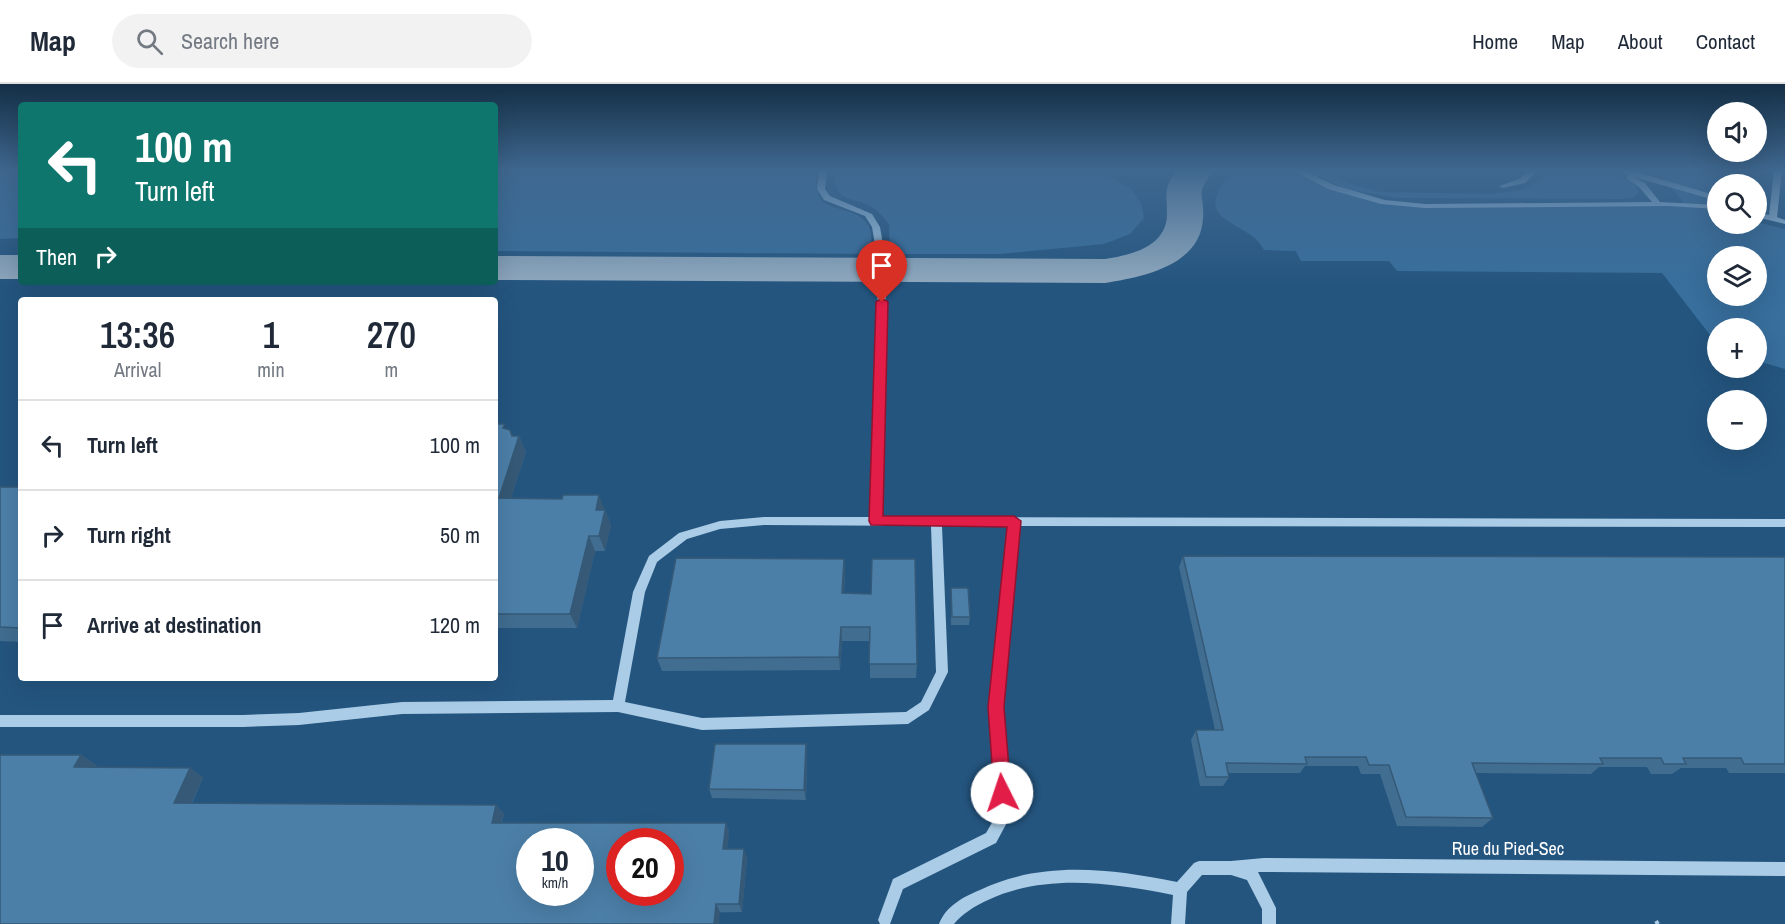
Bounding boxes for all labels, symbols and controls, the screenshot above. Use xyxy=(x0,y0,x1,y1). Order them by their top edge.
search box xyxy=(112,14,532,68)
text: Map xyxy=(30,22,76,60)
icon: search xyxy=(133,25,166,58)
text: Search here xyxy=(181,26,279,56)
text: Home xyxy=(1472,27,1518,56)
text: Map xyxy=(1551,27,1585,56)
text: About xyxy=(1618,27,1663,56)
text: Contact xyxy=(1696,27,1755,56)
map controls xyxy=(1707,102,1767,450)
button: sound xyxy=(1707,102,1767,162)
text: 100 m xyxy=(135,119,233,175)
icon: left xyxy=(36,126,114,204)
text: Turn left xyxy=(135,173,214,209)
button: search xyxy=(1707,174,1767,234)
icon: right xyxy=(89,240,122,273)
pin xyxy=(856,240,907,302)
text: Then xyxy=(36,242,77,272)
button: layers xyxy=(1707,246,1767,306)
icon: arrive xyxy=(865,249,898,282)
text: 13:36 xyxy=(100,311,175,359)
text: 1 xyxy=(263,311,279,359)
text: 270 xyxy=(367,311,416,359)
button: + xyxy=(1707,318,1767,378)
text: Arrival xyxy=(114,356,161,383)
text: min xyxy=(257,356,285,383)
text: m xyxy=(384,356,398,383)
button: − xyxy=(1707,390,1767,450)
icon: left xyxy=(36,429,69,462)
text: Turn left xyxy=(87,430,158,460)
text: 100 m xyxy=(430,430,480,460)
icon: right xyxy=(36,519,69,552)
text: Turn right xyxy=(87,520,171,550)
text: 50 m xyxy=(440,520,480,550)
icon: arrive xyxy=(36,609,69,642)
text: Arrive at destination xyxy=(87,610,261,640)
text: 120 m xyxy=(430,610,480,640)
position arrow xyxy=(970,761,1034,825)
speed limit sign: 20 xyxy=(606,828,684,906)
street label: Rue du Pied-Sec xyxy=(1452,836,1564,861)
text: 10 xyxy=(541,840,569,880)
text: km/h xyxy=(542,872,568,893)

